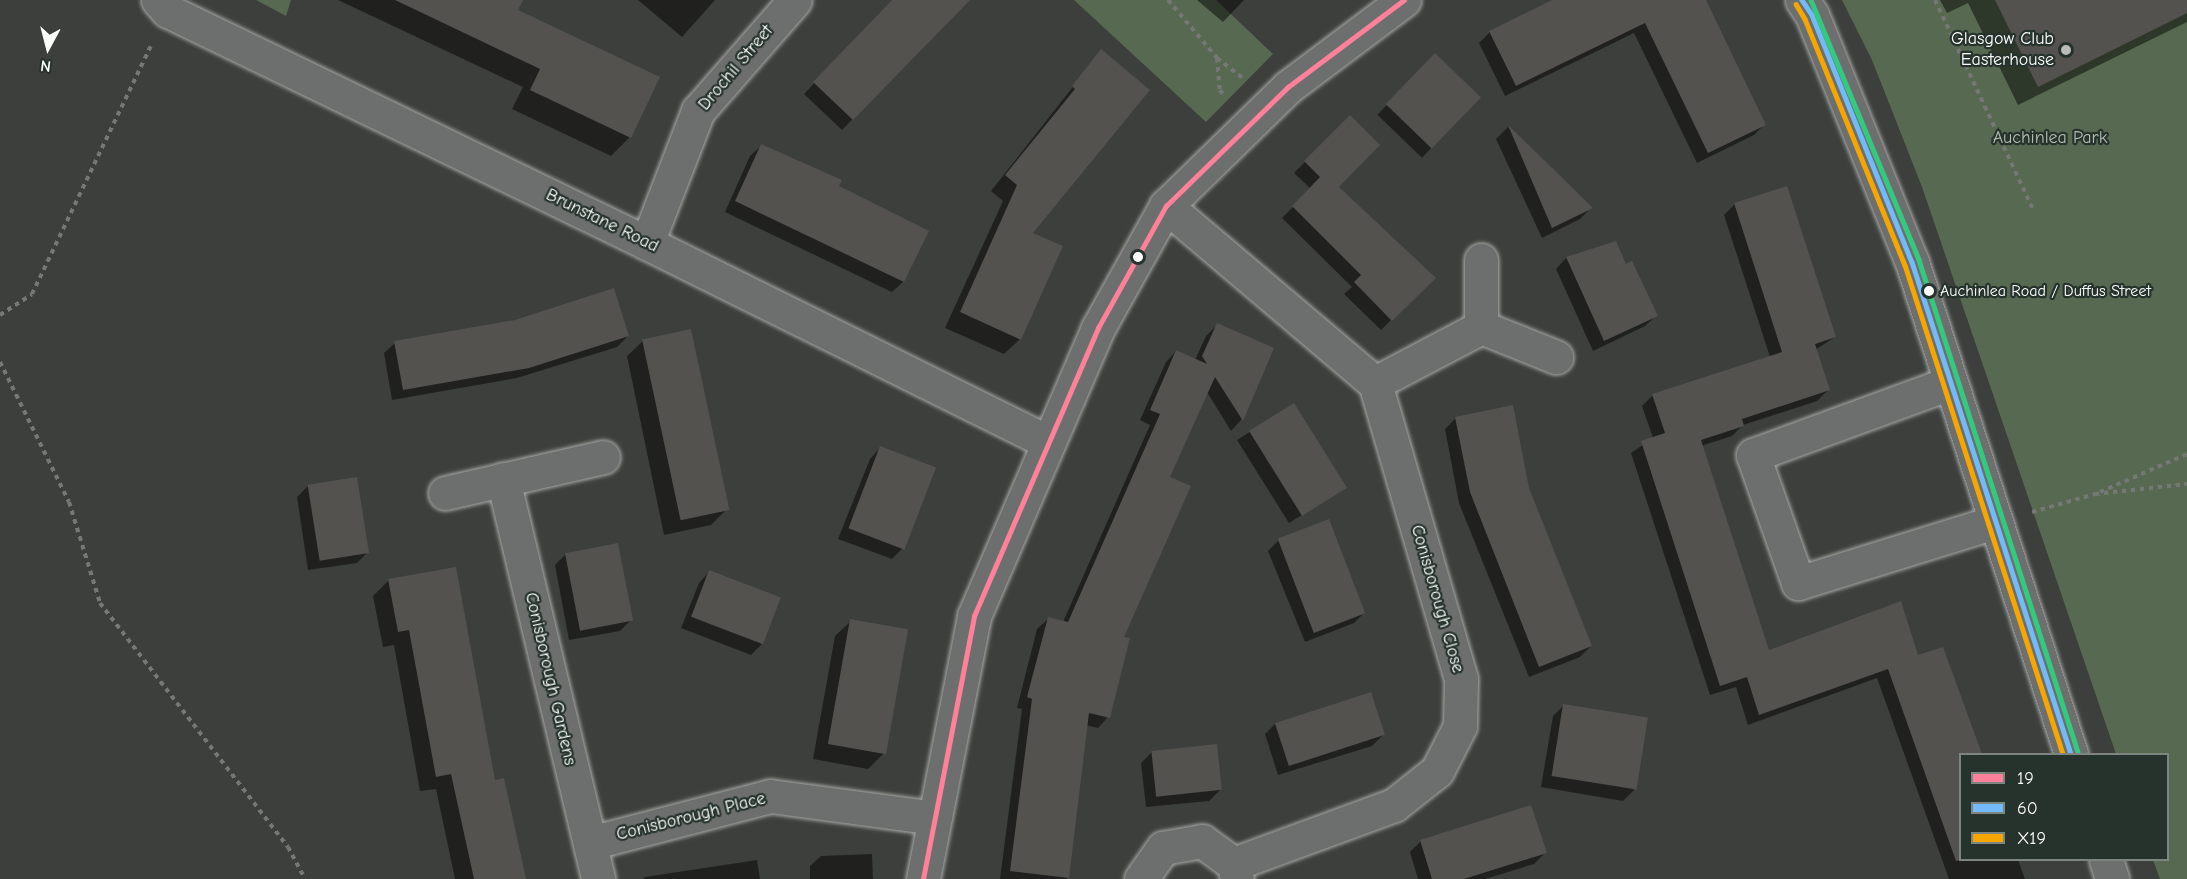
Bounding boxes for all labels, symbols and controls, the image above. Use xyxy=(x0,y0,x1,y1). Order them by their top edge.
north arrow xyxy=(18,18,78,78)
street label: Drochil Street xyxy=(694,21,778,115)
place label: Glasgow Club Easterhouse xyxy=(1951,29,2054,72)
marker: Glasgow Club Easterhouse xyxy=(2059,43,2073,57)
text: N xyxy=(40,56,52,75)
park label: Auchinlea Park xyxy=(1993,127,2107,149)
street label: Brunstane Road xyxy=(542,184,662,258)
unlabelled marker xyxy=(1132,251,1144,263)
place label: Auchinlea Road / Duffus Street xyxy=(1940,281,2151,301)
marker: Auchinlea Road / Duffus Street xyxy=(1923,285,1935,297)
street label: Conisborough Close xyxy=(1406,523,1468,675)
street label: Conisborough Gardens xyxy=(520,590,580,768)
legend xyxy=(1959,753,2169,861)
text: 19 xyxy=(2017,768,2034,789)
street label: Conisborough Place xyxy=(614,788,768,846)
text: 60 xyxy=(2017,798,2038,819)
text: X19 xyxy=(2017,828,2046,849)

